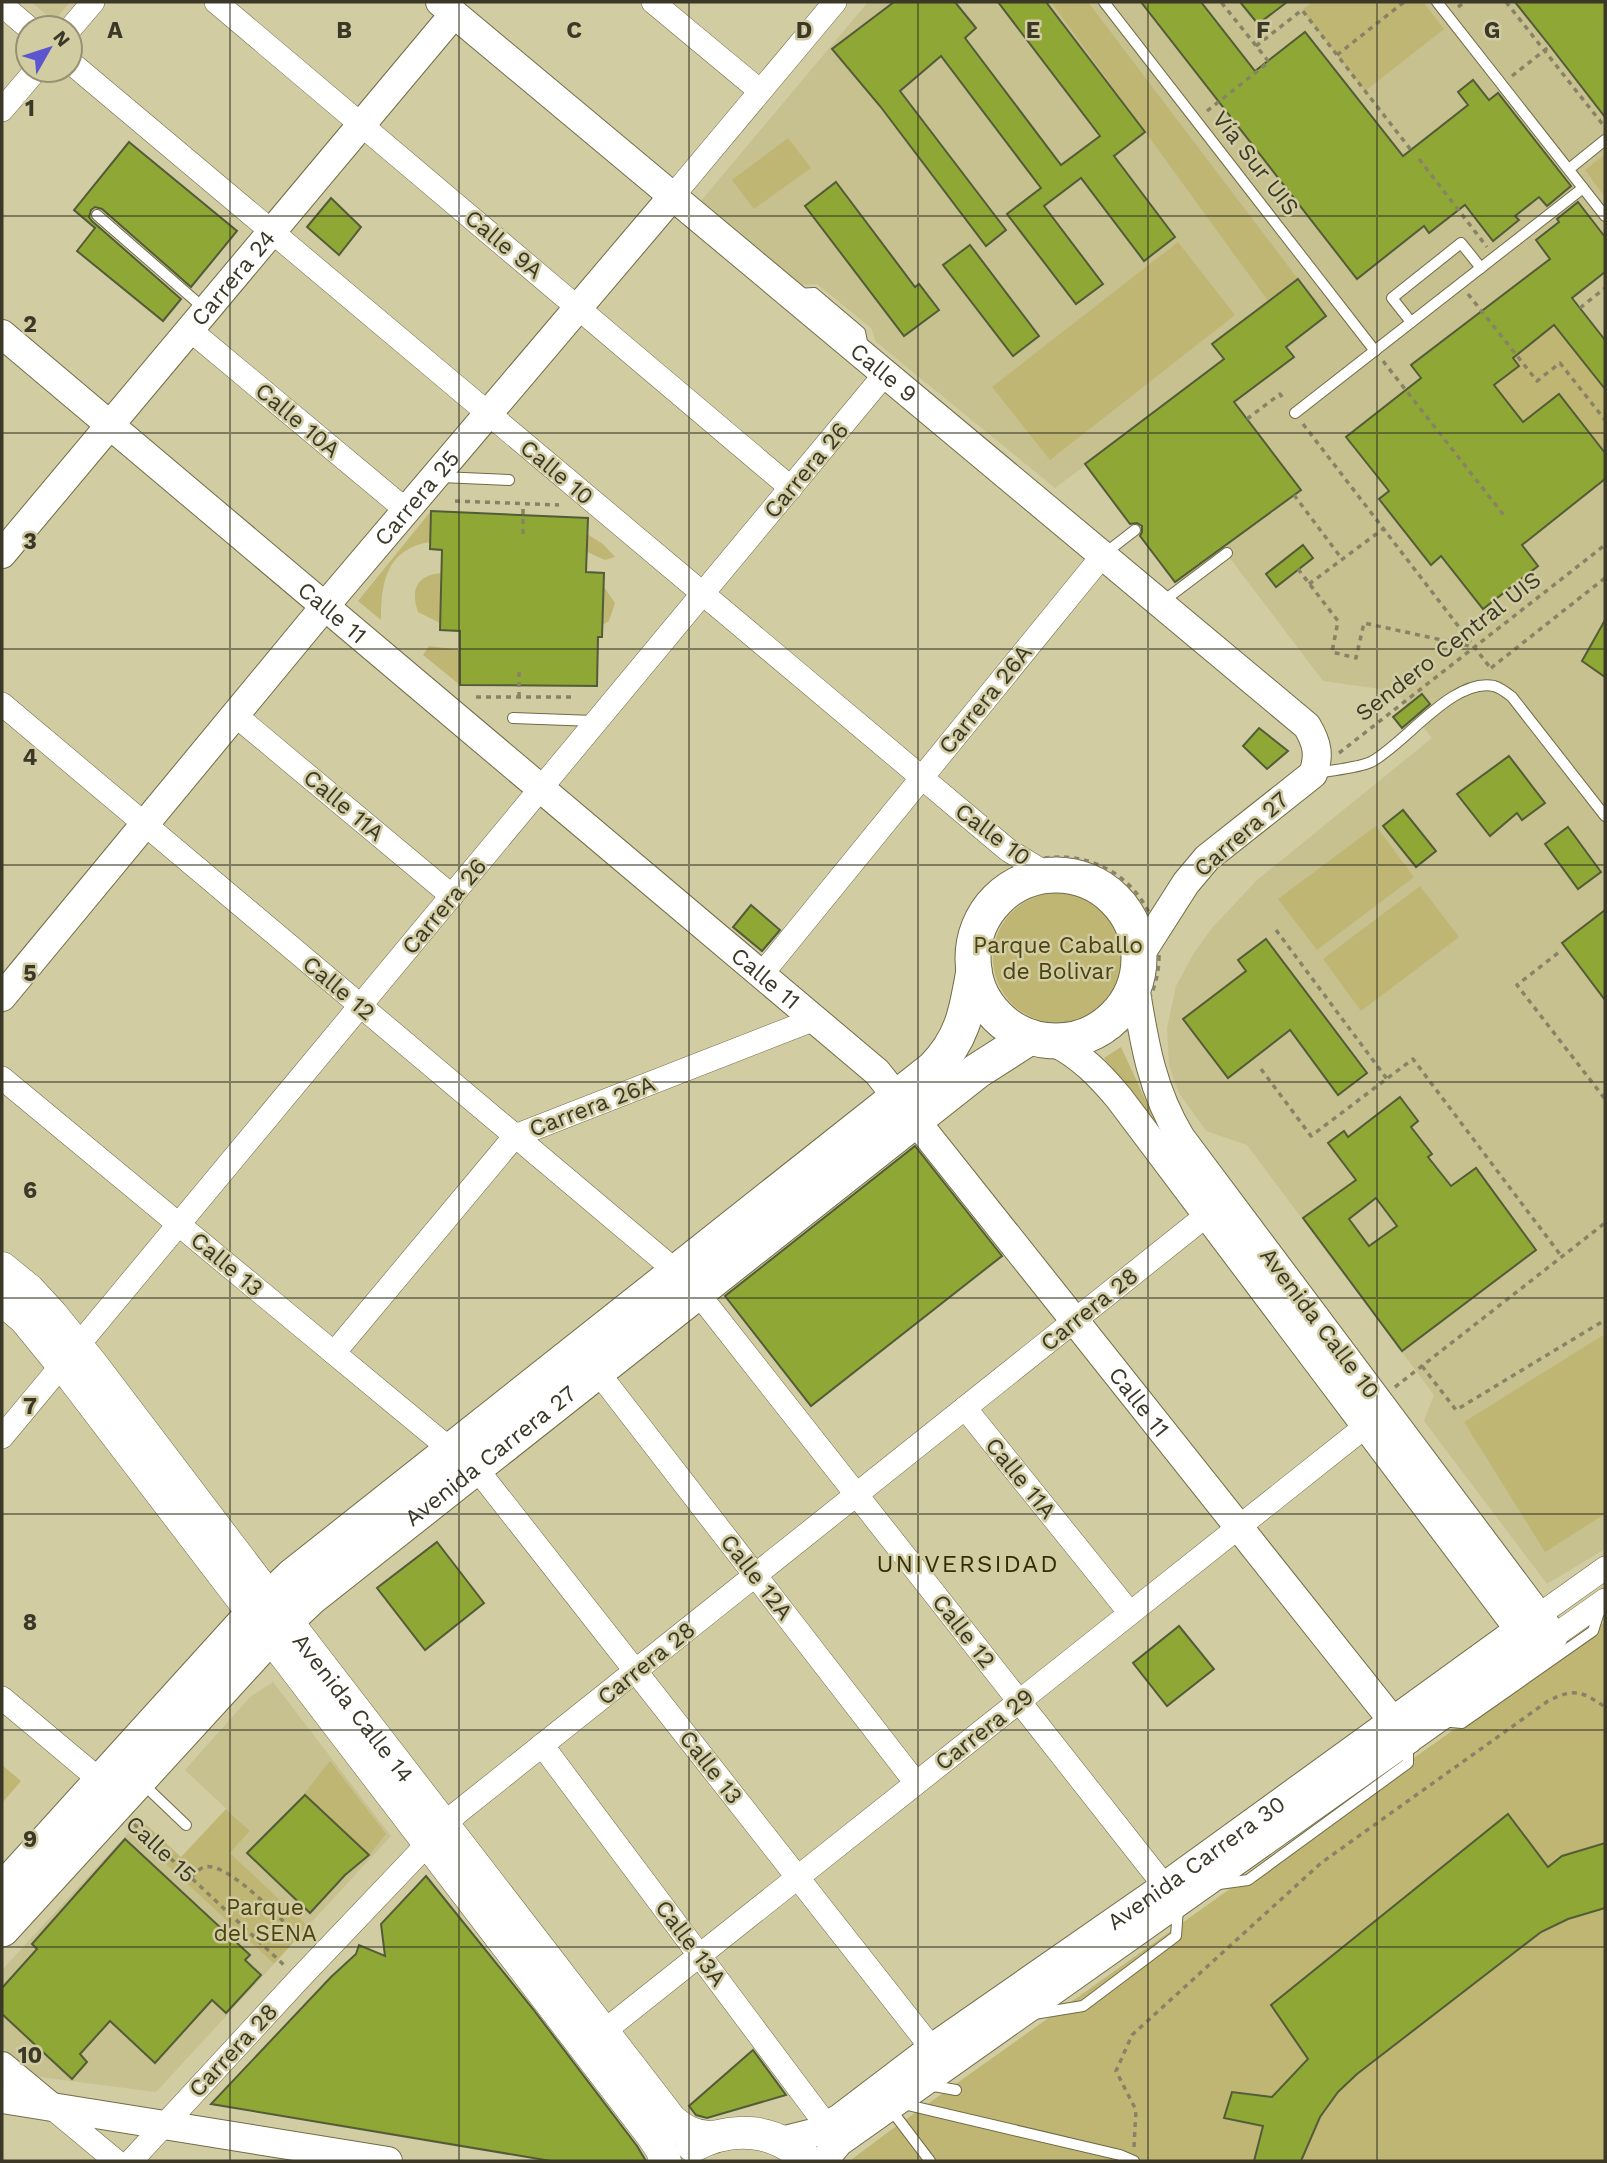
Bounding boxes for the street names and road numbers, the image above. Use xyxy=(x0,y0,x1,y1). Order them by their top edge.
street label: Vía Sur UIS xyxy=(1207,106,1305,221)
street label: Calle 9A xyxy=(459,204,548,285)
street label: Carrera 24 xyxy=(186,225,281,332)
street label: Calle 9 xyxy=(845,337,922,408)
street label: Calle 10A xyxy=(250,377,345,464)
street label: Carrera 26 xyxy=(758,417,854,524)
street label: Calle 10 xyxy=(515,434,599,511)
street label: Carrera 25 xyxy=(369,445,465,551)
street label: Sendero Central UIS xyxy=(1350,566,1546,727)
street label: Calle 11 xyxy=(292,576,372,650)
street label: Carrera 26A xyxy=(933,639,1038,759)
street label: Calle 11A xyxy=(298,764,389,847)
street label: Carrera 27 xyxy=(1189,786,1294,883)
street label: Calle 10 xyxy=(950,797,1035,871)
street label: Carrera 26 xyxy=(396,853,492,960)
street label: Calle 11 xyxy=(725,942,805,1015)
street label: Calle 12 xyxy=(297,950,380,1026)
street label: Carrera 26A xyxy=(526,1070,659,1143)
street label: Calle 13 xyxy=(185,1226,268,1302)
street label: Avenida Calle 10 xyxy=(1254,1243,1385,1404)
street label: Carrera 28 xyxy=(1035,1262,1143,1357)
street label: Calle 11 xyxy=(1103,1362,1175,1442)
street label: Avenida Carrera 27 xyxy=(400,1380,582,1532)
street label: Calle 11A xyxy=(980,1432,1062,1524)
street label: Calle 12A xyxy=(715,1529,798,1625)
street label: Calle 12 xyxy=(927,1589,1001,1673)
street label: Carrera 28 xyxy=(592,1616,700,1711)
street label: Avenida Calle 14 xyxy=(287,1628,419,1788)
street label: Carrera 29 xyxy=(930,1683,1039,1776)
street label: Calle 13 xyxy=(674,1725,748,1809)
street label: Avenida Carrera 30 xyxy=(1102,1790,1291,1936)
street label: Calle 15 xyxy=(120,1810,201,1889)
street label: Calle 13A xyxy=(649,1895,732,1992)
street label: Carrera 28 xyxy=(183,1998,283,2102)

